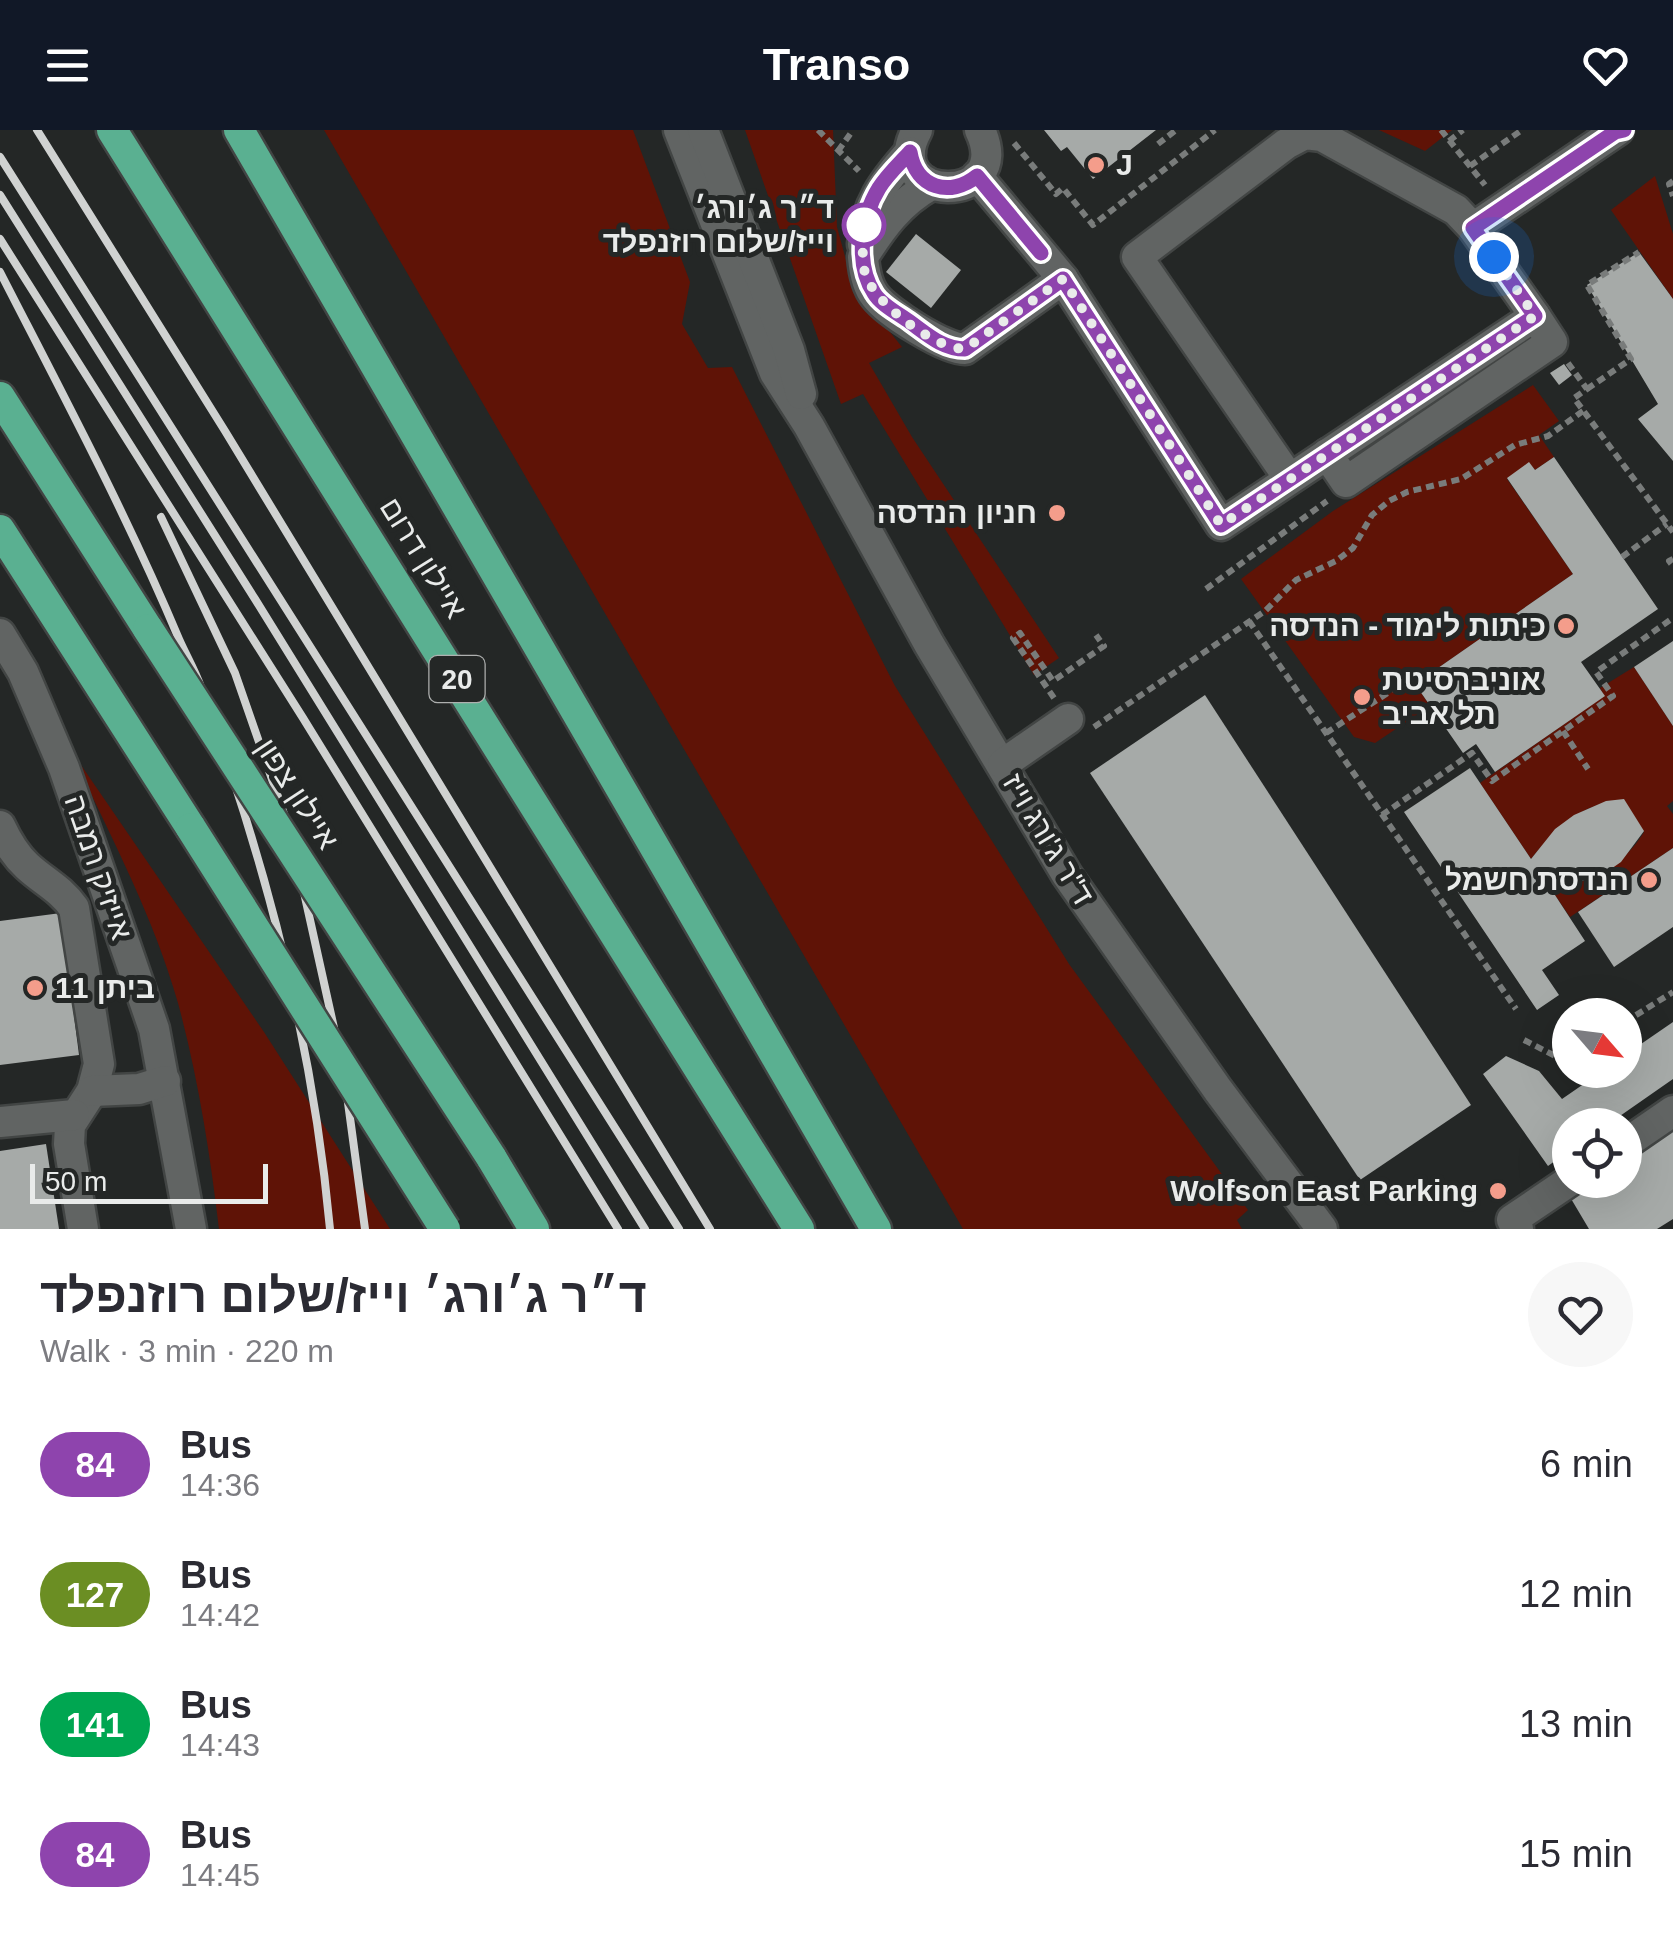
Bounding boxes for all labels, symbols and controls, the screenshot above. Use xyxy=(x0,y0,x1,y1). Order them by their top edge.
icon: menu xyxy=(40,38,95,93)
icon: heart xyxy=(1578,38,1633,93)
text: Transo xyxy=(763,39,910,90)
place label: J xyxy=(1116,148,1133,181)
marker: J xyxy=(1085,154,1107,176)
place label: ד״ר ג׳ורג׳ וייז/שלום רוזנפלד xyxy=(603,191,834,258)
marker: ד״ר ג׳ורג׳ וייז/שלום רוזנפלד xyxy=(843,204,885,246)
your location xyxy=(1469,232,1519,282)
street label: איילון דרום xyxy=(374,492,473,624)
place label: חניון הנדסה xyxy=(877,496,1037,529)
marker: חניון הנדסה xyxy=(1046,502,1068,524)
place label: כיתות לימוד - הנדסה xyxy=(1269,609,1546,642)
marker: כיתות לימוד - הנדסה xyxy=(1555,615,1577,637)
road number: 20 xyxy=(430,656,484,702)
place label: אוניברסיטת תל אביב xyxy=(1382,663,1541,730)
marker: אוניברסיטת תל אביב xyxy=(1351,686,1373,708)
street label: איילון צפון xyxy=(250,733,345,855)
street label: ד"ר ג'ורג וייז xyxy=(997,767,1100,910)
street label: אייזיק רמבה xyxy=(58,790,139,944)
place label: הנדסת חשמל xyxy=(1445,863,1629,896)
marker: הנדסת חשמל xyxy=(1638,869,1660,891)
place label: ביתן 11 xyxy=(55,971,155,1004)
marker: ביתן 11 xyxy=(24,977,46,999)
north arrow xyxy=(1552,998,1642,1088)
map controls xyxy=(1552,998,1642,1198)
button: locate xyxy=(1552,1108,1642,1198)
scale bar xyxy=(30,1159,268,1204)
text: 50 m xyxy=(45,1166,107,1197)
place label: Wolfson East Parking xyxy=(1170,1174,1478,1207)
marker: Wolfson East Parking xyxy=(1487,1180,1509,1202)
button: heart xyxy=(1528,1262,1633,1367)
text: ד״ר ג׳ורג׳ וייז/שלום רוזנפלד xyxy=(40,1269,647,1322)
text: Walk · 3 min · 220 m xyxy=(40,1333,334,1369)
text: Bus xyxy=(180,1424,252,1466)
text: 6 min xyxy=(1540,1443,1633,1485)
text: 84 xyxy=(76,1445,114,1484)
text: 14:36 xyxy=(180,1467,260,1503)
text: Bus xyxy=(180,1554,252,1596)
text: 12 min xyxy=(1519,1573,1633,1615)
text: 127 xyxy=(66,1575,124,1614)
text: 14:42 xyxy=(180,1597,260,1633)
text: Bus xyxy=(180,1684,252,1726)
text: 13 min xyxy=(1519,1703,1633,1745)
text: 141 xyxy=(66,1705,124,1744)
text: 14:43 xyxy=(180,1727,260,1763)
text: Bus xyxy=(180,1814,252,1856)
text: 15 min xyxy=(1519,1833,1633,1875)
text: 84 xyxy=(76,1835,114,1874)
text: 14:45 xyxy=(180,1857,260,1893)

